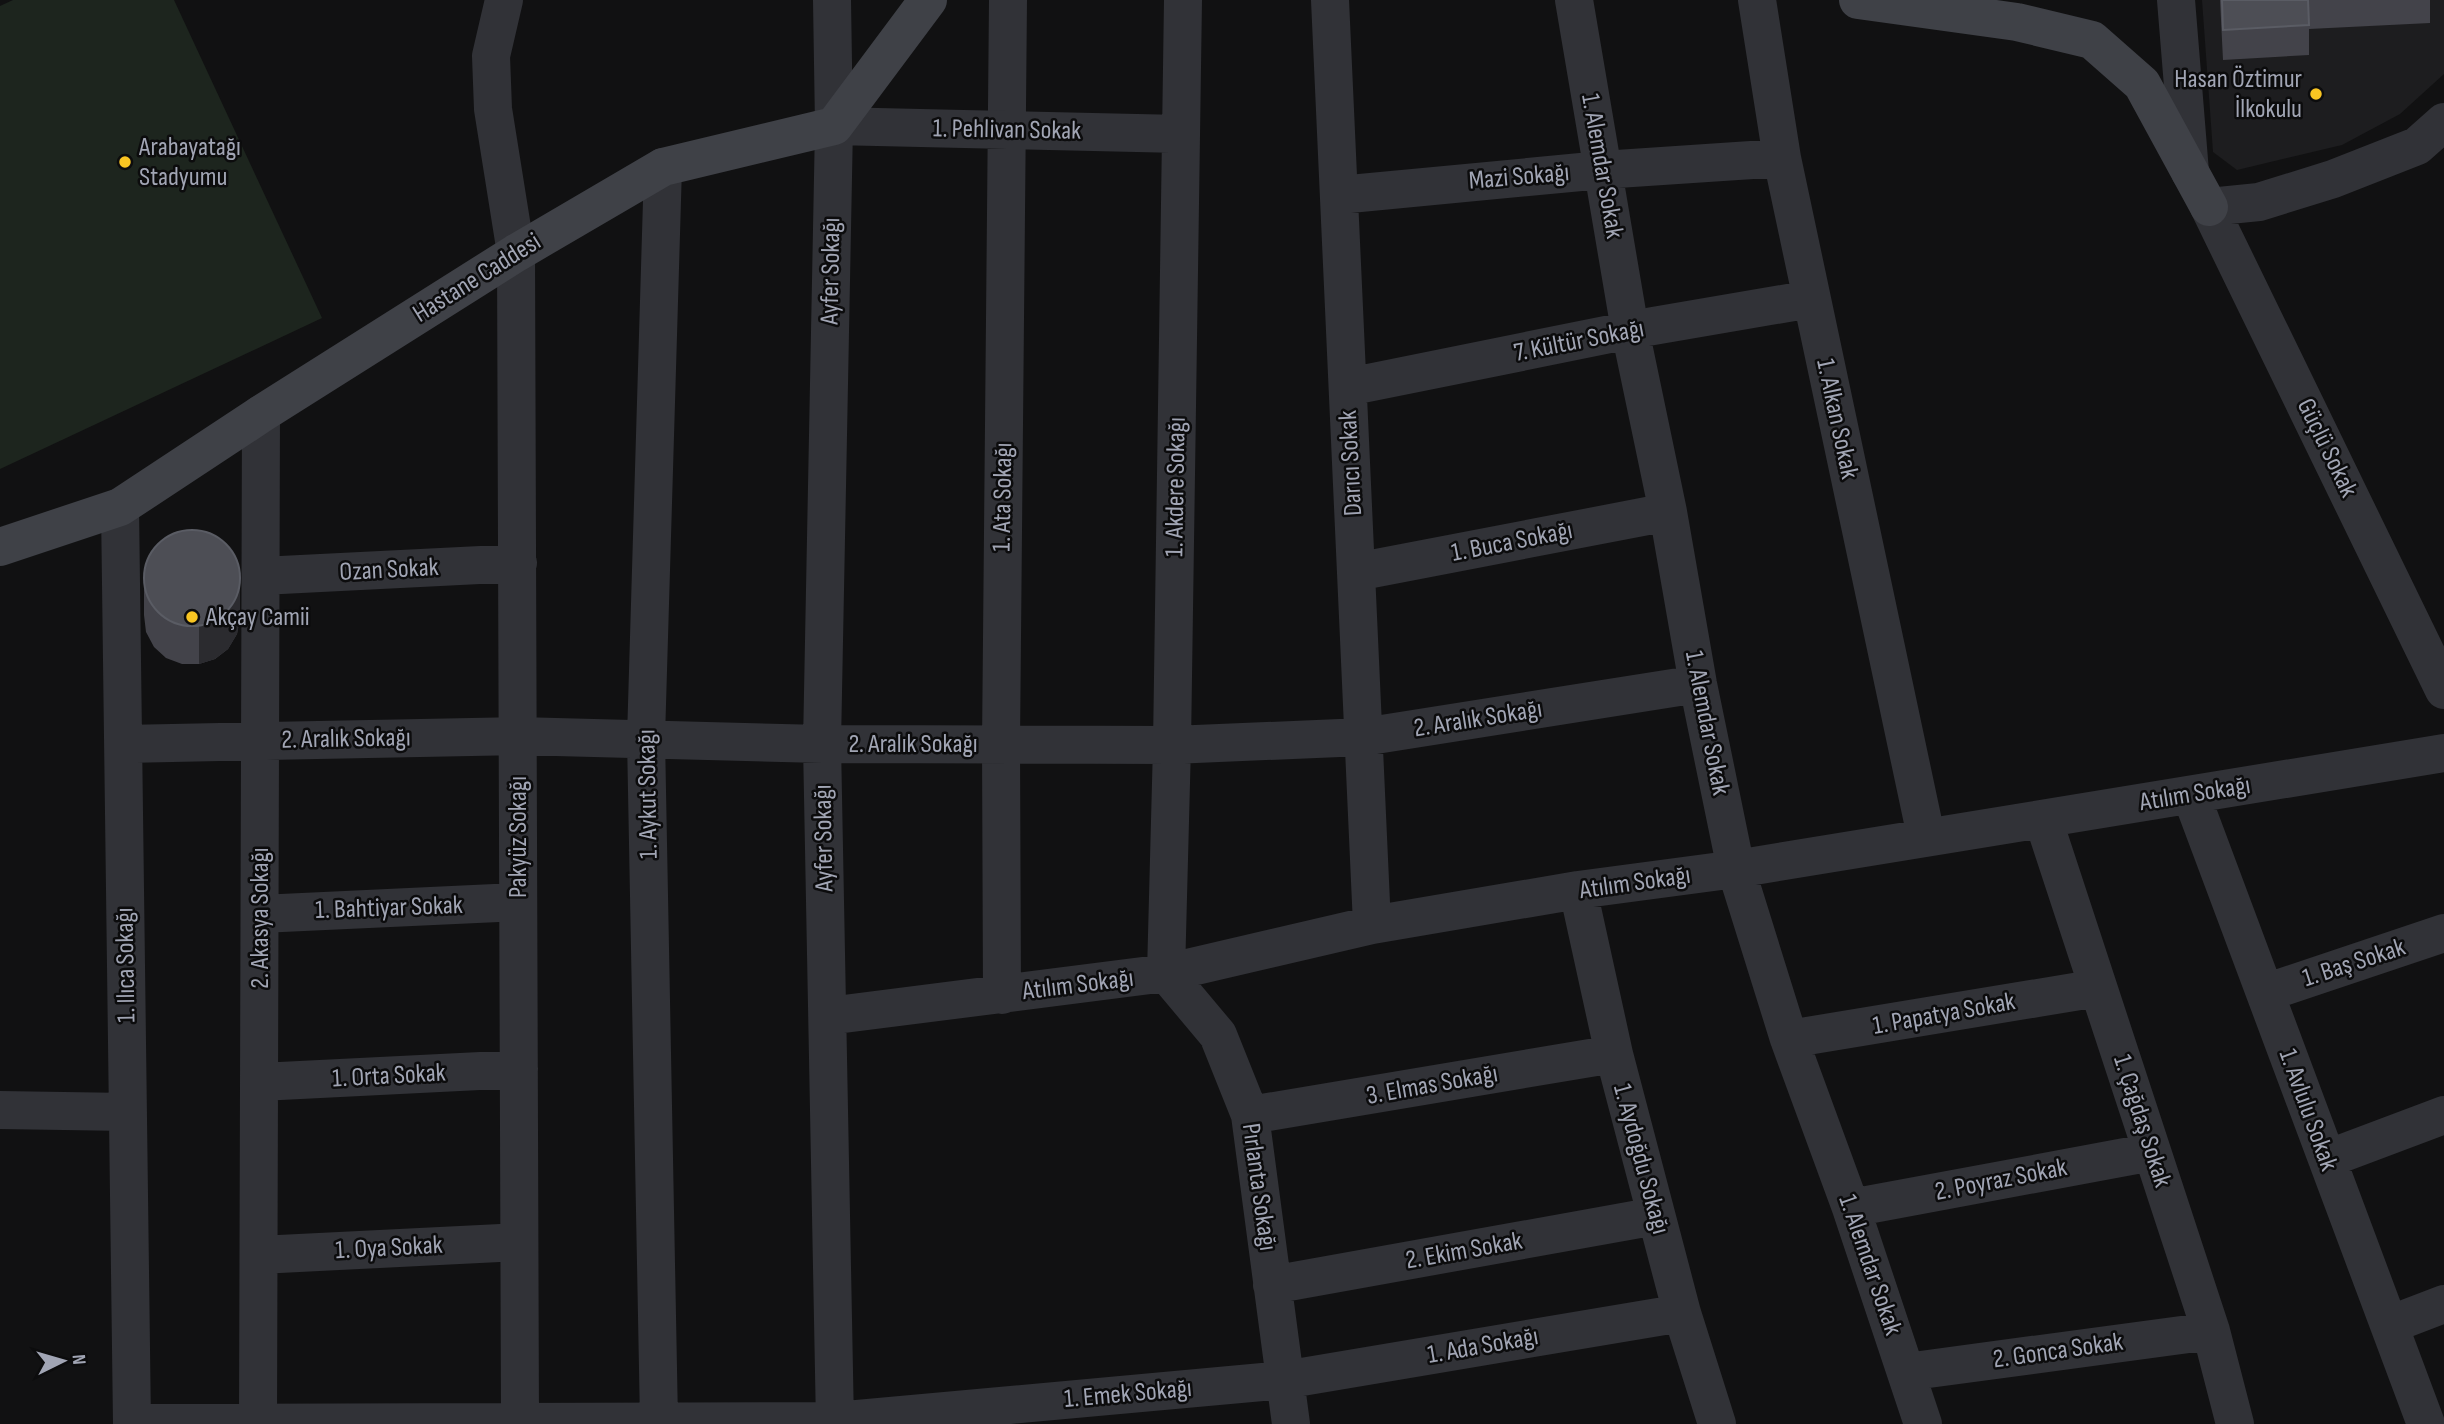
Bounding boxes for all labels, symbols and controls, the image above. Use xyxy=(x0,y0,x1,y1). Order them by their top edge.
place label: Hasan Öztimur İlkokulu xyxy=(2174,64,2303,125)
marker: Hasan Öztimur İlkokulu xyxy=(2308,86,2324,102)
street label: 1. Alemdar Sokak xyxy=(1574,91,1630,241)
street label: 1. Pehlivan Sokak xyxy=(933,113,1082,147)
place label: Arabayatağı Stadyumu xyxy=(138,132,241,193)
marker: Arabayatağı Stadyumu xyxy=(117,154,133,170)
street label: Mazi Sokağı xyxy=(1467,157,1571,197)
street label: Ayfer Sokağı xyxy=(815,217,847,326)
street label: Hastane Caddesi xyxy=(407,227,547,329)
street label: 7. Kültür Sokağı xyxy=(1511,313,1647,369)
street label: 1. Alkan Sokak xyxy=(1809,356,1865,482)
street label: Güçlü Sokak xyxy=(2290,394,2364,502)
street label: Darıcı Sokak xyxy=(1333,409,1369,517)
street label: 1. Akdere Sokağı xyxy=(1159,417,1193,557)
street label: 1. Ata Sokağı xyxy=(987,442,1019,552)
street label: 1. Buca Sokağı xyxy=(1449,515,1575,569)
street label: Ozan Sokak xyxy=(339,552,439,588)
place label: Akçay Camii xyxy=(205,602,310,633)
marker: Akçay Camii xyxy=(184,609,200,625)
street label: 1. Alemdar Sokak xyxy=(1678,648,1736,798)
street label: 2. Aralık Sokağı xyxy=(1412,694,1544,744)
street label: 2. Aralık Sokağı xyxy=(281,722,411,756)
street label: 1. Aykut Sokağı xyxy=(631,729,665,859)
street label: 2. Aralık Sokağı xyxy=(848,729,978,760)
street label: Atılım Sokağı xyxy=(2137,770,2252,818)
street label: Pakyüz Sokağı xyxy=(503,776,534,898)
street label: Ayfer Sokağı xyxy=(808,784,840,893)
street label: 2. Akasya Sokağı xyxy=(245,847,276,989)
street label: Atılım Sokağı xyxy=(1577,860,1692,906)
street label: 1. Bahtiyar Sokak xyxy=(315,890,463,926)
street label: 1. Ilıca Sokağı xyxy=(109,907,143,1023)
street label: 1. Baş Sokak xyxy=(2299,932,2409,994)
street label: Atılım Sokağı xyxy=(1020,963,1135,1007)
street label: 1. Papatya Sokak xyxy=(1870,986,2018,1042)
street label: 1. Avlulu Sokak xyxy=(2272,1045,2344,1175)
street label: 1. Çağdaş Sokak xyxy=(2106,1051,2178,1191)
street label: 1. Orta Sokak xyxy=(332,1058,446,1094)
street label: 3. Elmas Sokağı xyxy=(1364,1058,1500,1112)
street label: 1. Aydoğdu Sokağı xyxy=(1606,1080,1676,1238)
street label: Pırlanta Sokağı xyxy=(1235,1121,1283,1253)
street label: 2. Poyraz Sokak xyxy=(1932,1152,2070,1208)
street label: 1. Alemdar Sokak xyxy=(1831,1191,1909,1339)
street label: 2. Ekim Sokak xyxy=(1403,1225,1525,1276)
street label: 1. Oya Sokak xyxy=(335,1230,443,1266)
street label: 1. Ada Sokağı xyxy=(1425,1321,1541,1371)
north arrow xyxy=(28,1326,98,1396)
street label: 2. Gonca Sokak xyxy=(1991,1327,2125,1375)
text: N xyxy=(67,1354,90,1366)
street label: 1. Emek Sokağı xyxy=(1063,1373,1193,1415)

